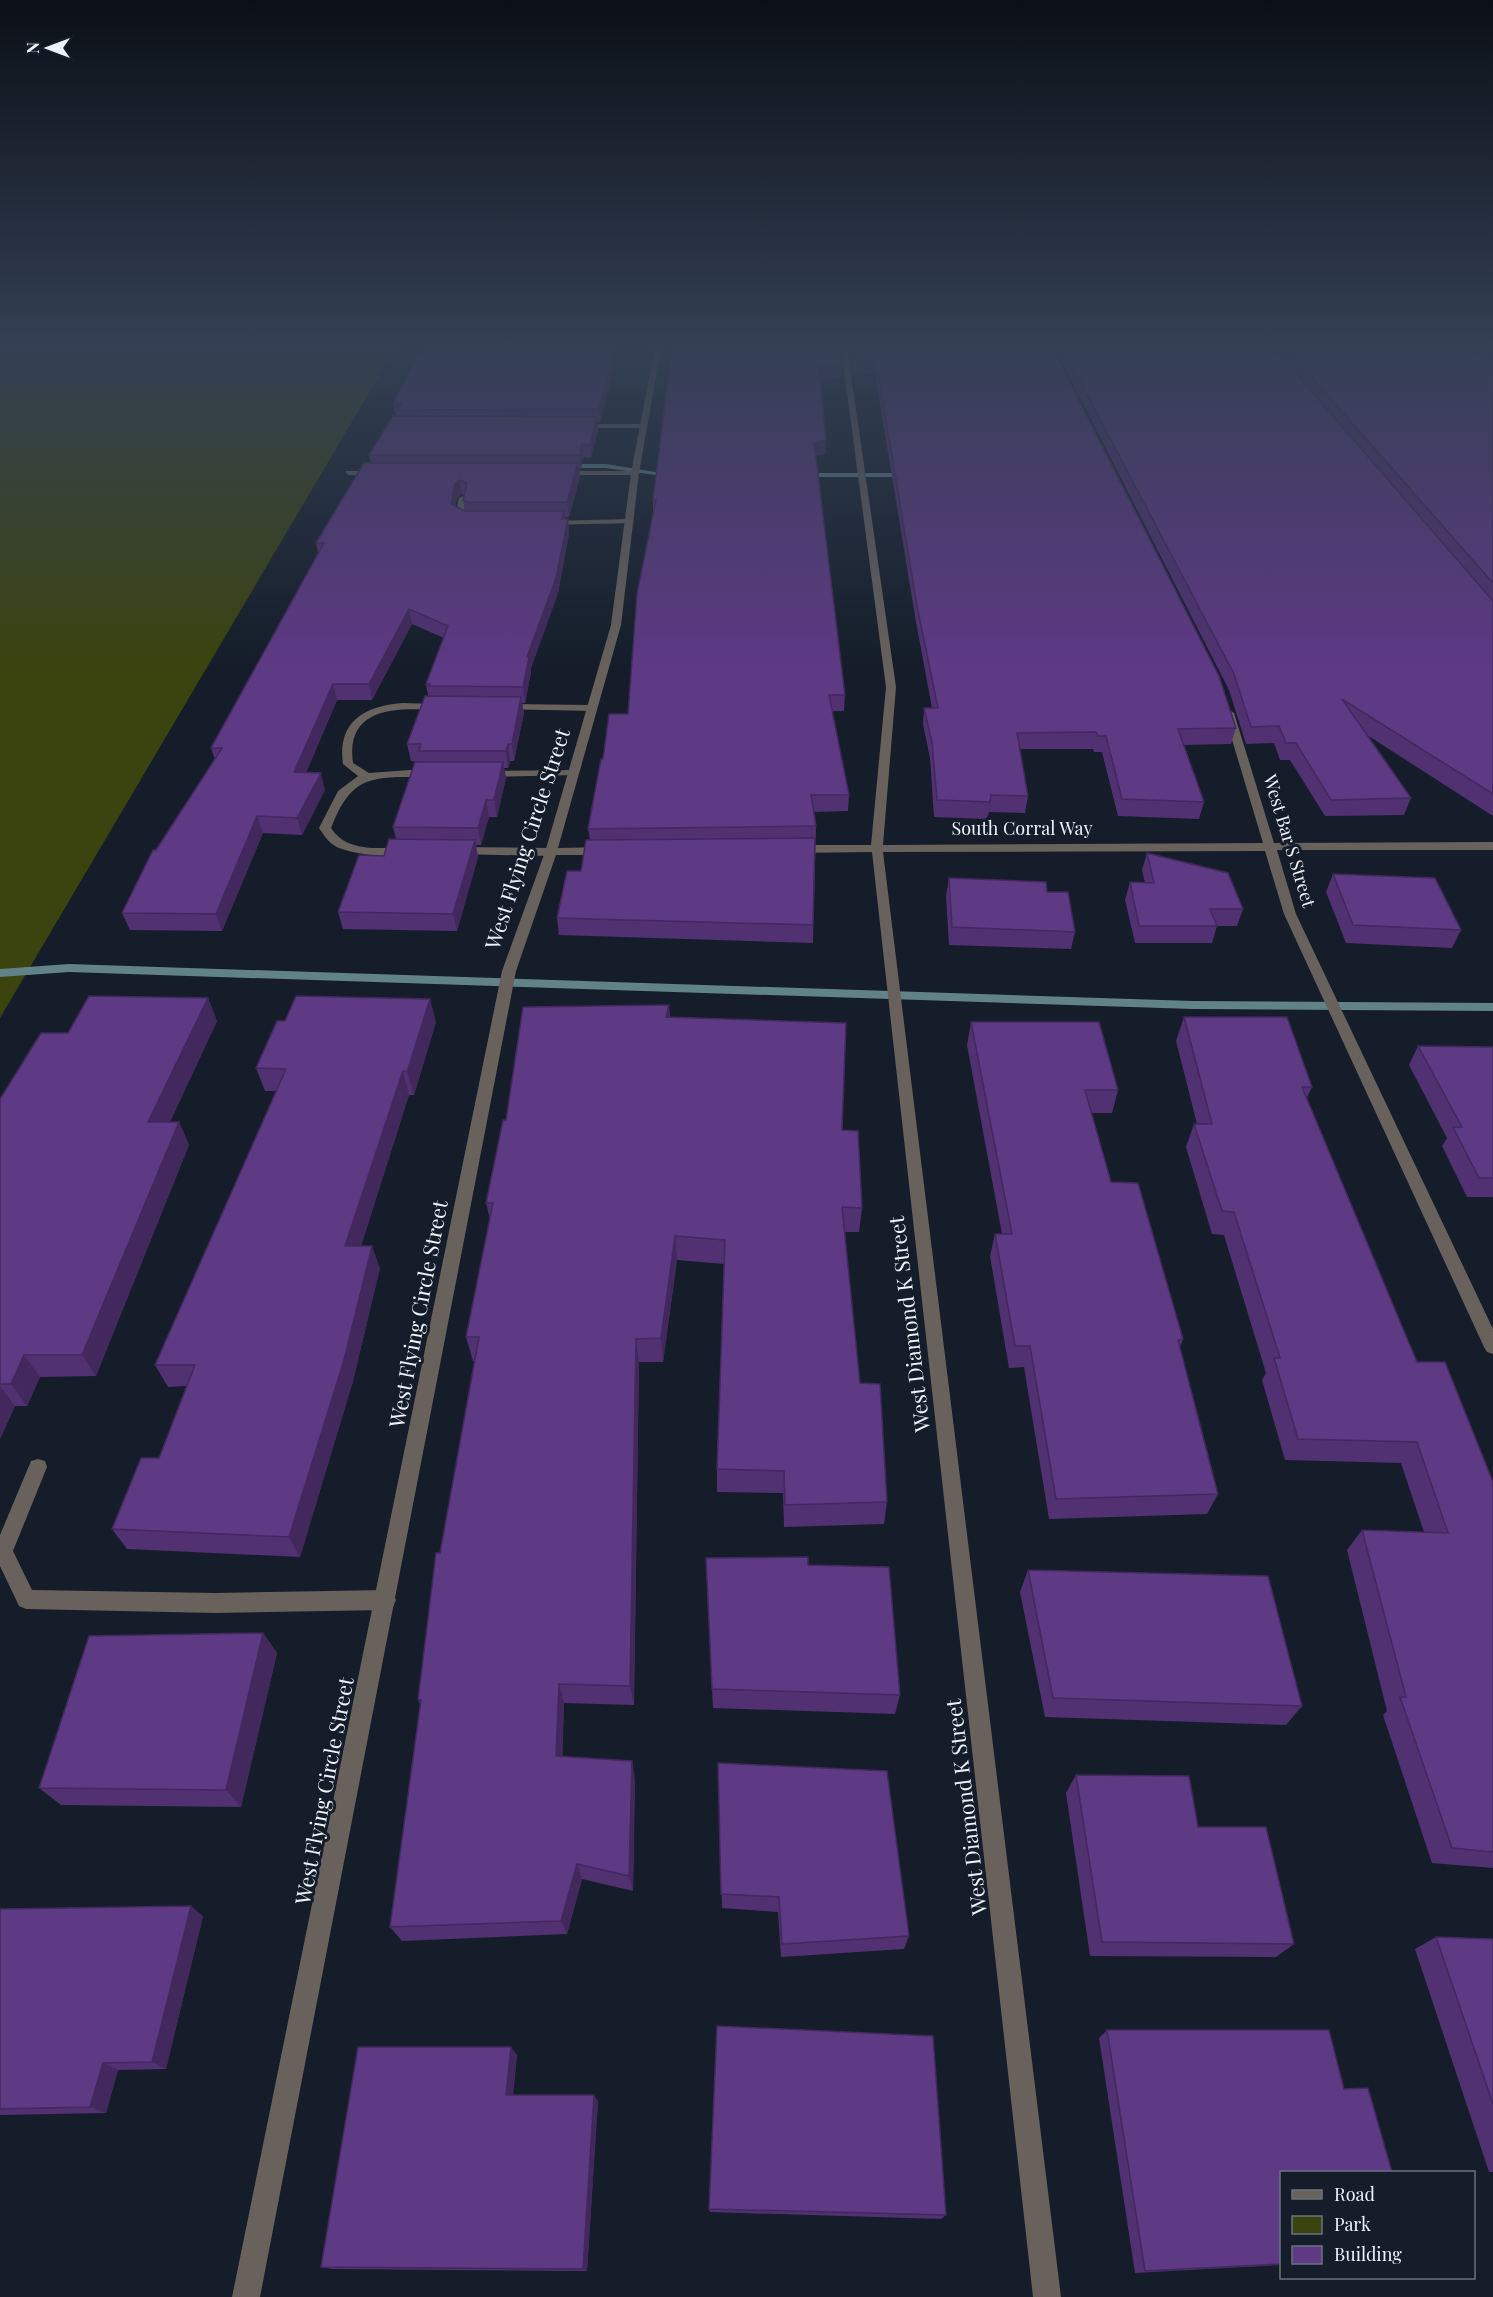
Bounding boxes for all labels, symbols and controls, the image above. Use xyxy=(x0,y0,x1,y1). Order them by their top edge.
north arrow xyxy=(18,18,78,78)
text: N xyxy=(22,42,43,54)
street label: West Flying Circle Street xyxy=(477,724,575,953)
street label: West Bar S Street xyxy=(1258,770,1322,911)
street label: South Corral Way xyxy=(951,816,1093,840)
street label: West Flying Circle Street xyxy=(381,1197,453,1431)
street label: West Diamond K Street xyxy=(881,1214,935,1435)
street label: West Flying Circle Street xyxy=(287,1674,359,1908)
street label: West Diamond K Street xyxy=(938,1697,992,1918)
legend xyxy=(1280,2171,1475,2279)
text: Road xyxy=(1334,2182,1375,2206)
text: Park xyxy=(1334,2212,1371,2236)
text: Building xyxy=(1334,2242,1402,2266)

